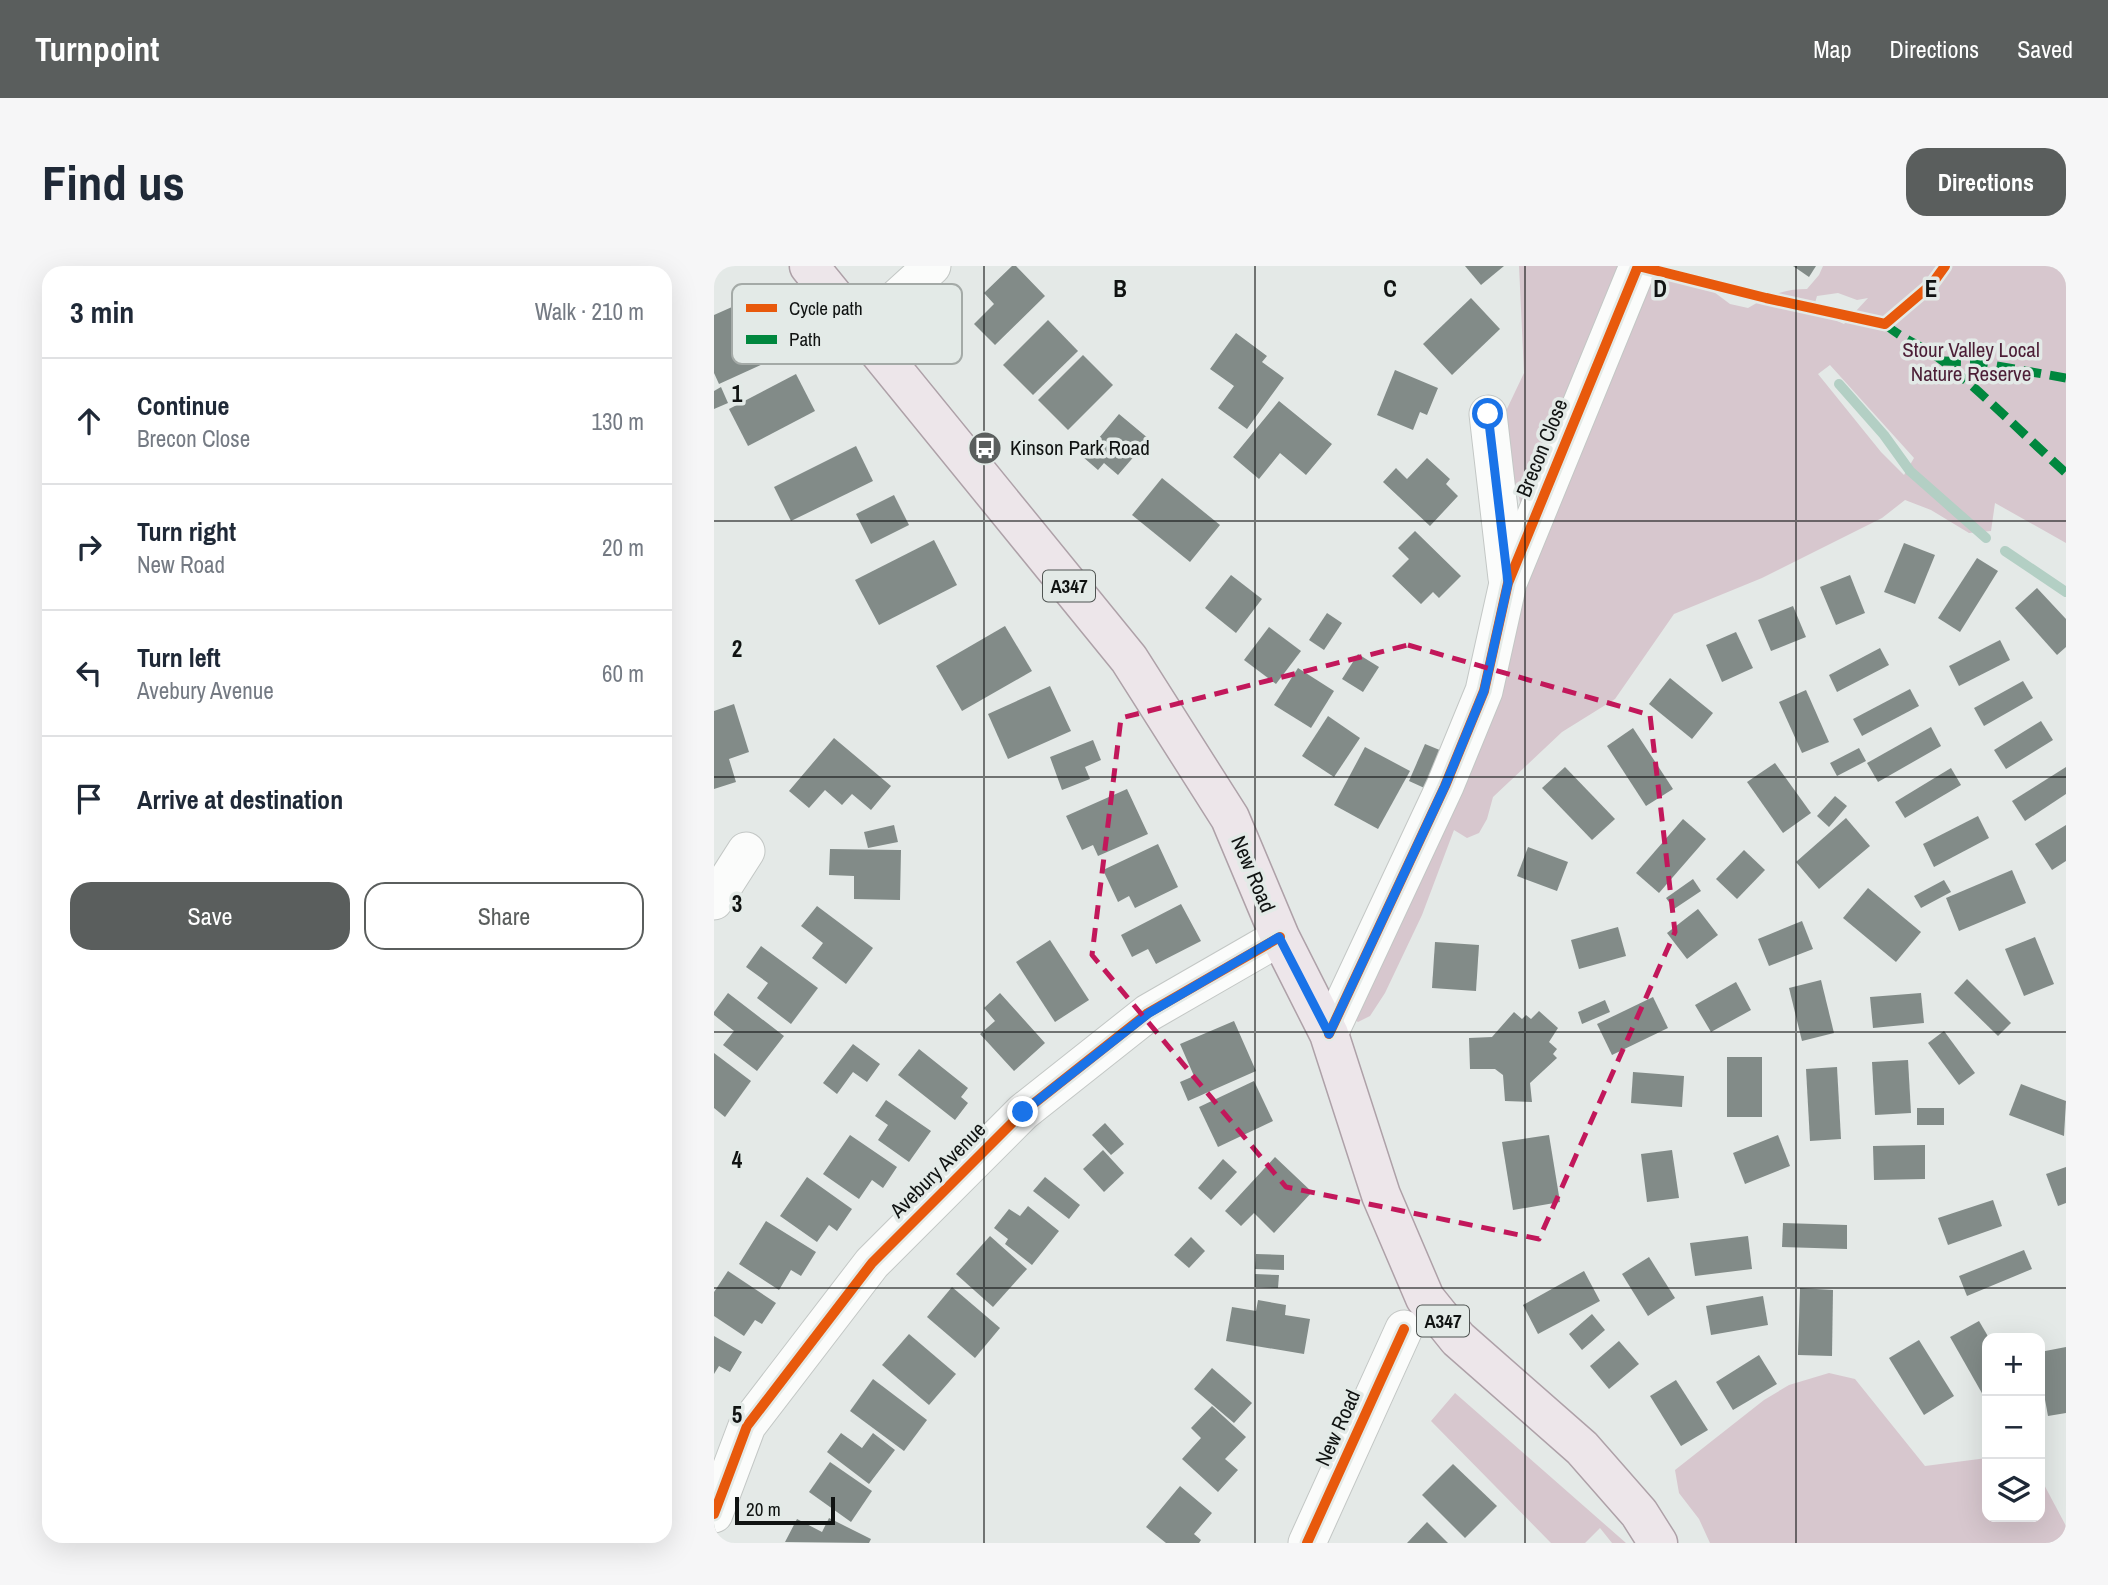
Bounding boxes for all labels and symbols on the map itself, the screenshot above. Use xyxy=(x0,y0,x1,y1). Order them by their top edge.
text: B xyxy=(1113,273,1127,304)
text: C xyxy=(1383,273,1397,304)
text: D xyxy=(1653,273,1667,304)
text: E xyxy=(1925,273,1937,304)
legend xyxy=(732,284,962,364)
text: Cycle path xyxy=(789,295,863,321)
text: Path xyxy=(789,326,821,352)
park label: Stour Valley Local Nature Reserve xyxy=(1902,335,2040,388)
text: 1 xyxy=(732,378,743,409)
street label: Brecon Close xyxy=(1509,394,1574,501)
route start xyxy=(1472,398,1503,429)
bus stop icon: Kinson Park Road xyxy=(966,429,1004,467)
place label: Kinson Park Road xyxy=(1010,433,1150,462)
road number: A347 xyxy=(1043,570,1095,602)
text: 2 xyxy=(732,633,742,664)
street label: New Road xyxy=(1224,831,1283,916)
text: 3 xyxy=(732,888,742,919)
route end xyxy=(1007,1096,1038,1127)
street label: Avebury Avenue xyxy=(883,1115,992,1225)
text: 4 xyxy=(732,1144,743,1175)
road number: A347 xyxy=(1417,1306,1469,1336)
street label: New Road xyxy=(1308,1385,1367,1470)
text: 5 xyxy=(732,1399,742,1430)
scale bar xyxy=(735,1494,835,1526)

